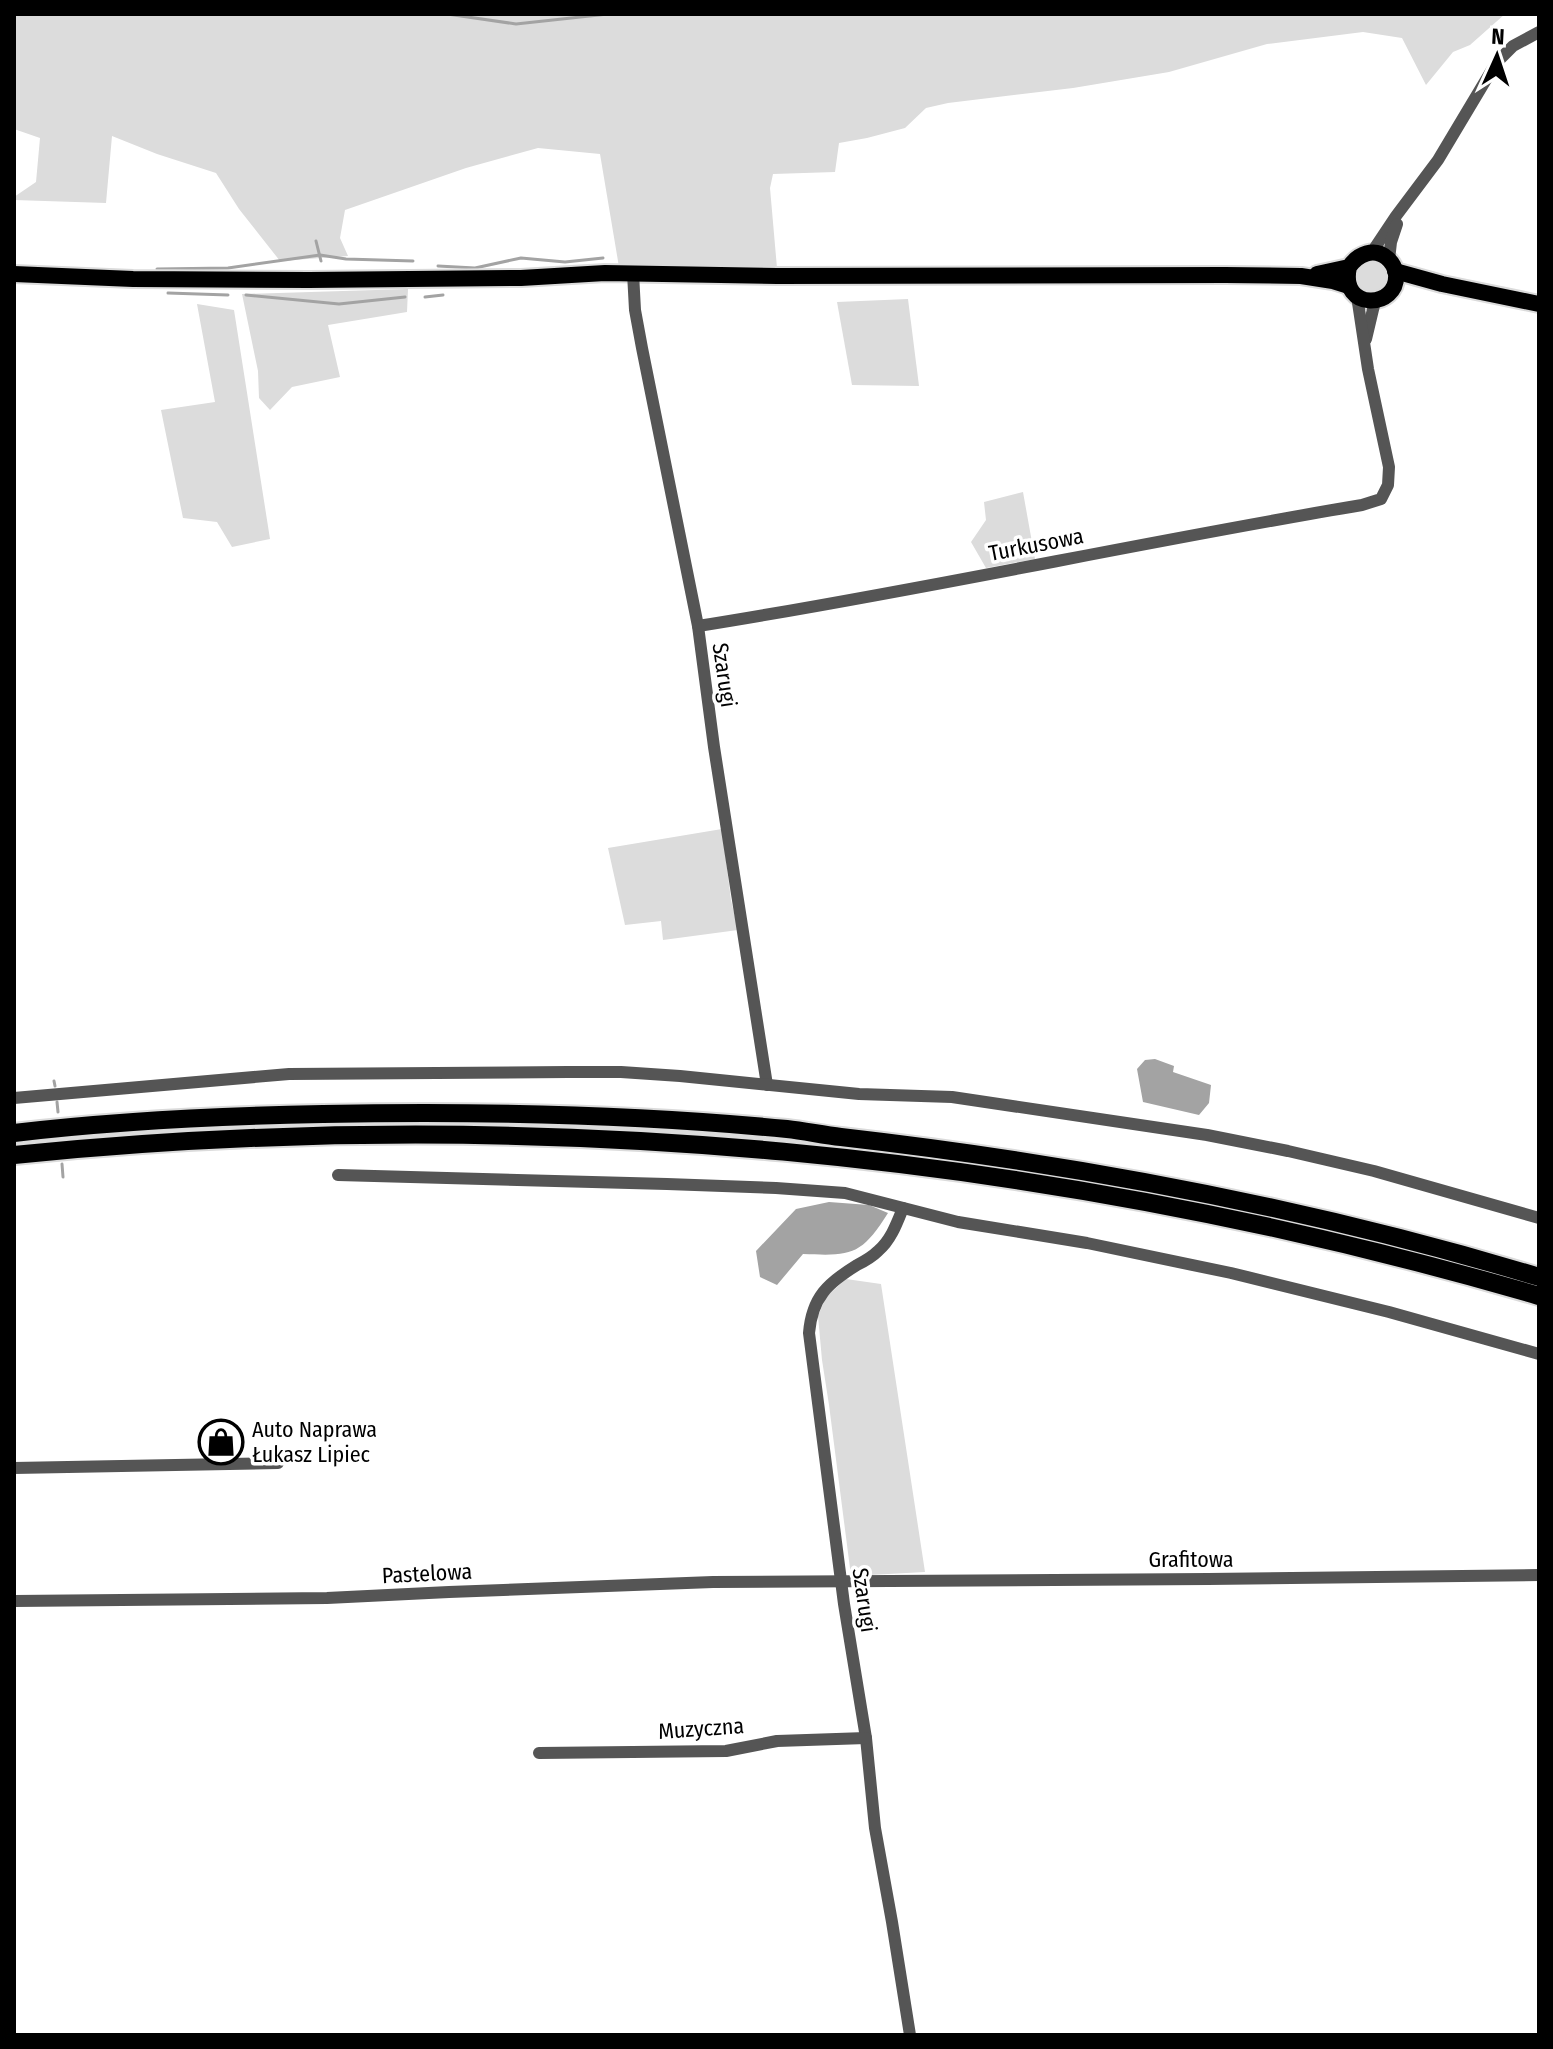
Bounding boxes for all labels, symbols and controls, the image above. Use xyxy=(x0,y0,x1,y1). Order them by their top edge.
north arrow xyxy=(1457,16,1537,96)
text: N xyxy=(1491,23,1505,50)
street label: Turkusowa xyxy=(986,522,1086,567)
street label: Szarugi xyxy=(707,641,742,709)
place label: Auto Naprawa Łukasz Lipiec xyxy=(252,1416,377,1468)
shop icon: Auto Naprawa Łukasz Lipiec xyxy=(197,1418,245,1466)
street label: Grafitowa xyxy=(1148,1546,1234,1573)
street label: Pastelowa xyxy=(381,1558,473,1589)
street label: Szarugi xyxy=(847,1566,882,1634)
street label: Muzyczna xyxy=(657,1712,745,1745)

